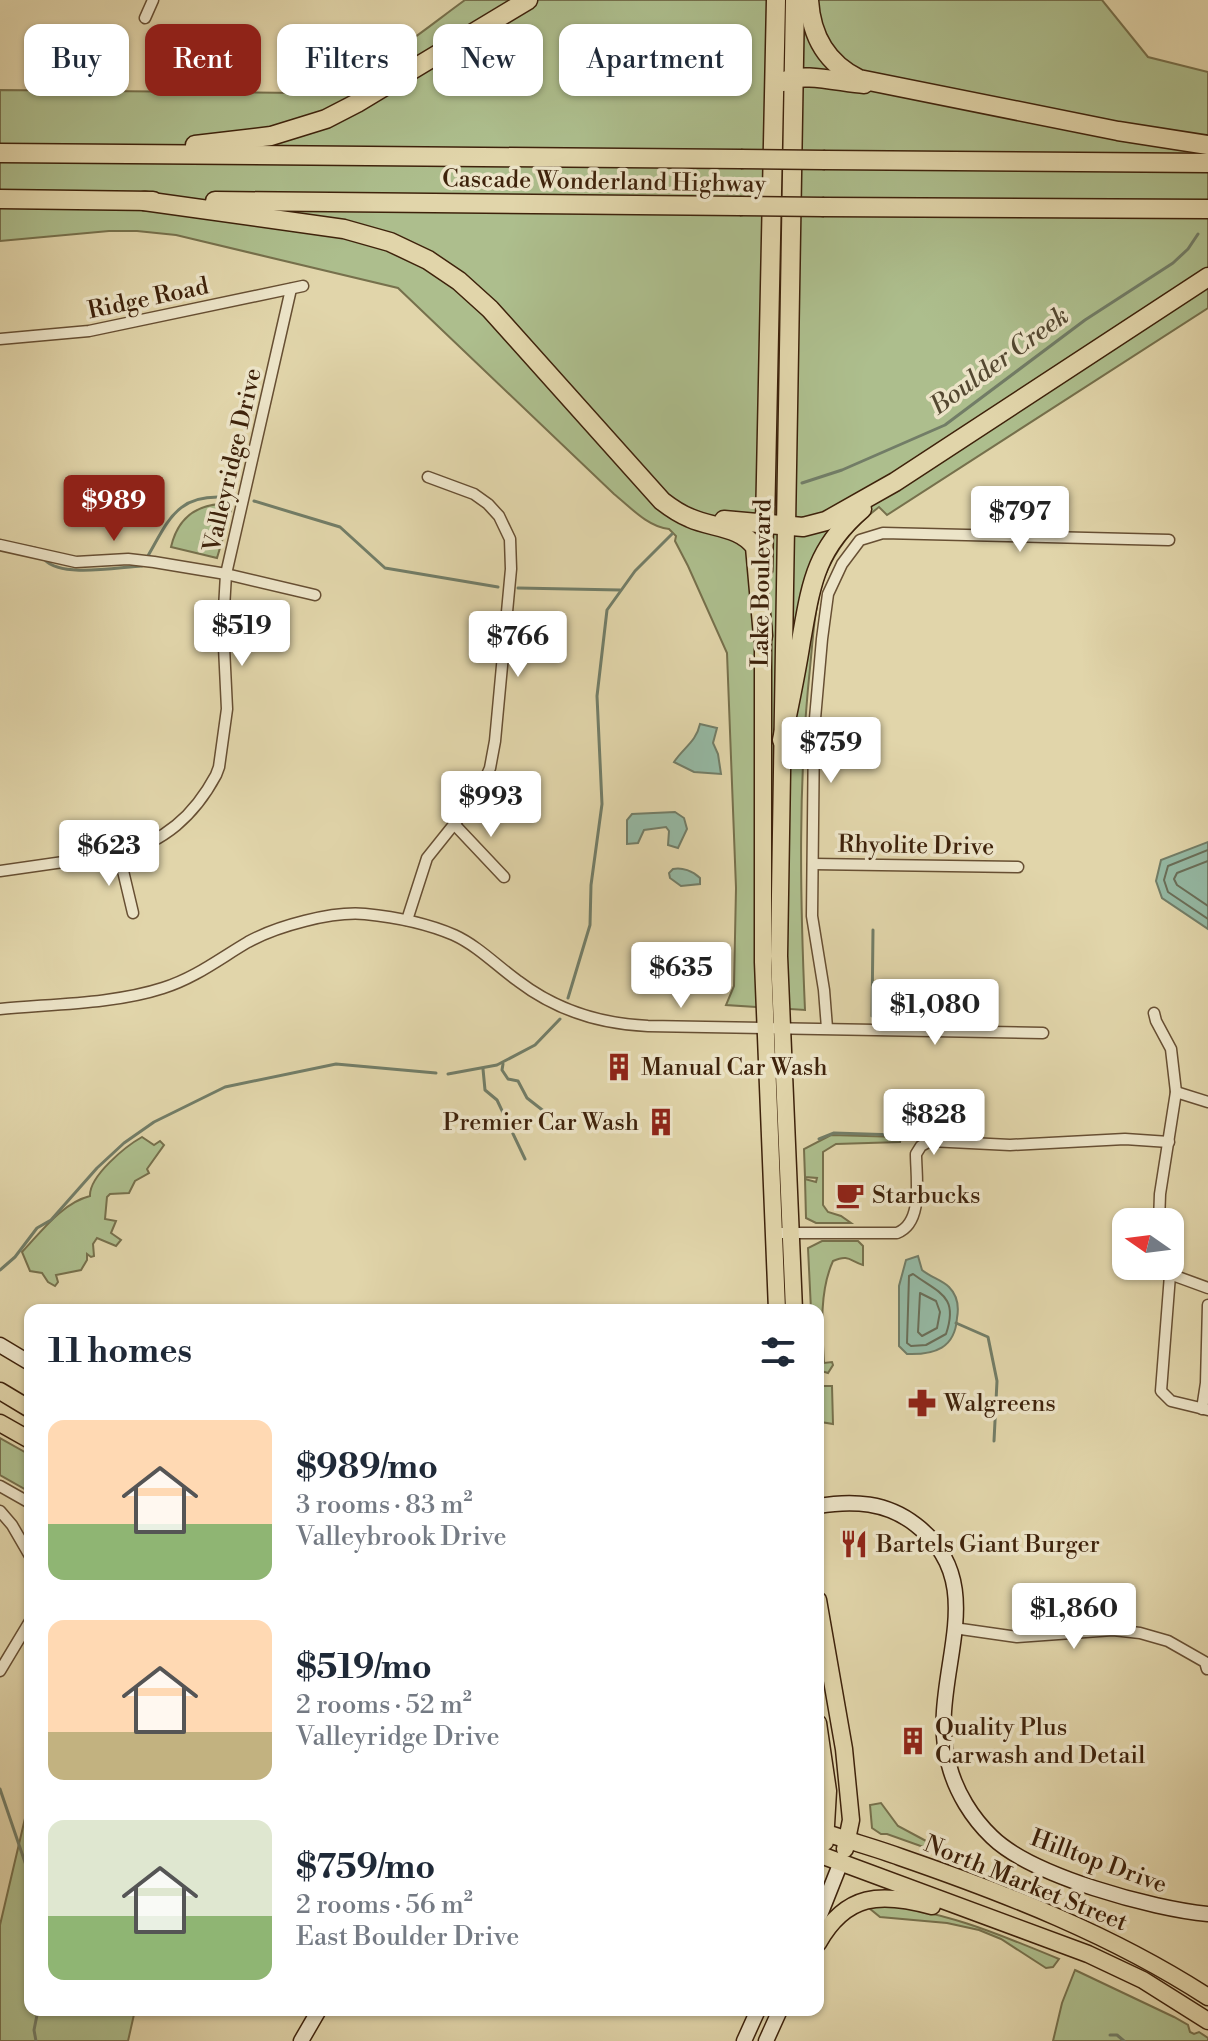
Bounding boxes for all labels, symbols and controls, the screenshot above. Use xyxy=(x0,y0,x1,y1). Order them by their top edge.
chip: Buy xyxy=(24,24,129,96)
chip: Rent xyxy=(145,24,261,96)
chip: Filters xyxy=(277,24,417,96)
chip: New xyxy=(433,24,543,96)
chip: Apartment xyxy=(559,24,752,96)
street label: Cascade Wonderland Highway xyxy=(442,164,767,200)
street label: Ridge Road xyxy=(85,271,212,326)
water label: Boulder Creek xyxy=(923,300,1075,422)
street label: Valleyridge Drive xyxy=(197,365,269,556)
pin: $989 xyxy=(67,475,161,543)
text: $989 xyxy=(82,485,146,517)
pin: $797 xyxy=(973,486,1067,554)
text: $797 xyxy=(989,496,1051,528)
street label: Lake Boulevard xyxy=(746,498,778,667)
pin: $519 xyxy=(195,600,289,668)
text: $519 xyxy=(212,610,272,642)
pin: $766 xyxy=(471,611,565,679)
text: $766 xyxy=(487,621,549,653)
pin: $759 xyxy=(784,717,878,785)
text: $759 xyxy=(800,727,862,759)
pin: $993 xyxy=(444,771,538,839)
text: $993 xyxy=(459,781,523,813)
pin: $623 xyxy=(62,820,156,888)
text: $623 xyxy=(77,830,141,862)
street label: Rhyolite Drive xyxy=(837,830,995,862)
pin: $635 xyxy=(634,942,728,1010)
text: $635 xyxy=(649,952,713,984)
pin: $1,080 xyxy=(870,979,1000,1047)
text: $1,080 xyxy=(890,989,980,1021)
building icon: Manual Car Wash xyxy=(604,1052,634,1082)
place label: Manual Car Wash xyxy=(641,1053,828,1083)
pin: $828 xyxy=(887,1089,981,1157)
text: $828 xyxy=(902,1099,966,1131)
building icon: Premier Car Wash xyxy=(646,1107,676,1137)
place label: Premier Car Wash xyxy=(443,1108,639,1138)
cafe icon: Starbucks xyxy=(835,1180,865,1210)
place label: Starbucks xyxy=(872,1181,980,1211)
north arrow xyxy=(1112,1208,1184,1280)
map controls xyxy=(1112,1208,1184,1280)
icon: filters xyxy=(756,1330,800,1374)
text: 11 homes xyxy=(48,1331,192,1373)
pharmacy icon: Walgreens xyxy=(907,1388,937,1418)
place label: Walgreens xyxy=(943,1389,1056,1419)
text: $989/mo xyxy=(296,1447,438,1489)
icon: home xyxy=(112,1452,208,1548)
text: 3 rooms · 83 m² xyxy=(296,1489,473,1521)
text: Valleybrook Drive xyxy=(296,1521,507,1553)
restaurant icon: Bartels Giant Burger xyxy=(839,1529,869,1559)
place label: Bartels Giant Burger xyxy=(875,1530,1100,1560)
pin: $1,860 xyxy=(1009,1583,1139,1651)
text: $1,860 xyxy=(1030,1593,1118,1625)
text: $519/mo xyxy=(296,1647,432,1689)
icon: home xyxy=(112,1652,208,1748)
text: 2 rooms · 52 m² xyxy=(296,1689,472,1721)
place label: Quality Plus Carwash and Detail xyxy=(935,1713,1145,1771)
text: Valleyridge Drive xyxy=(296,1721,500,1753)
building icon: Quality Plus Carwash and Detail xyxy=(898,1726,928,1756)
street label: Hilltop Drive xyxy=(1026,1823,1171,1900)
street label: North Market Street xyxy=(920,1829,1132,1939)
text: $759/mo xyxy=(296,1847,435,1889)
icon: home xyxy=(112,1852,208,1948)
text: 2 rooms · 56 m² xyxy=(296,1889,473,1921)
text: East Boulder Drive xyxy=(296,1921,519,1953)

